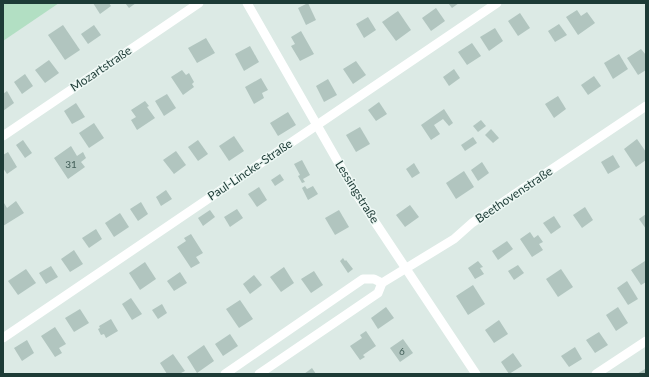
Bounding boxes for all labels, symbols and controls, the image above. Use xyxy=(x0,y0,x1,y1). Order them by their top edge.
street label: Mozartstraße xyxy=(67,43,134,95)
street label: Paul-Lincke-Straße xyxy=(204,136,295,204)
house number: 31 xyxy=(65,158,77,170)
street label: Lessingstraße xyxy=(332,158,383,226)
street label: Beethovenstraße xyxy=(472,163,555,226)
house number: 6 xyxy=(399,345,405,357)

